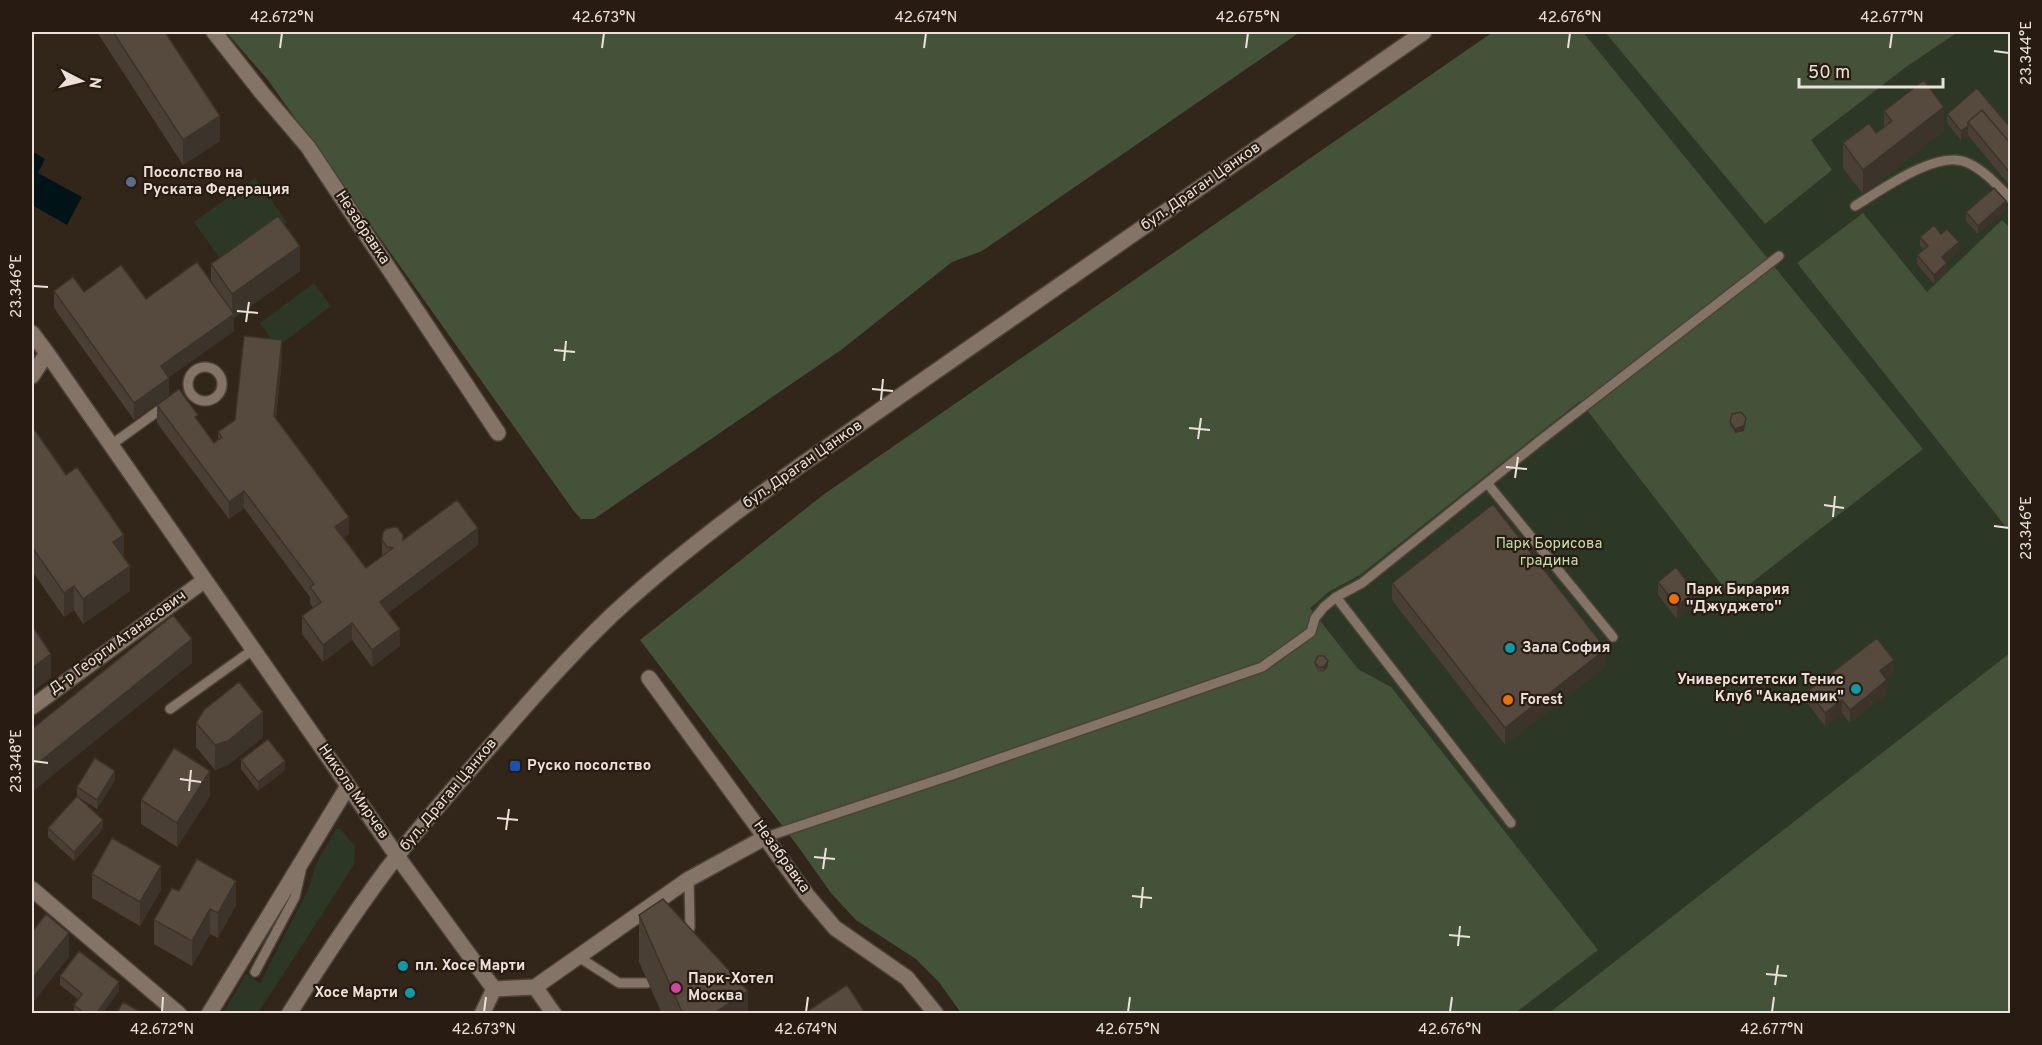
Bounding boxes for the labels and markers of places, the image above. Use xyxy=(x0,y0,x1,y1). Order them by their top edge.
place label: Посолство на Руската Федерация xyxy=(143,164,290,200)
marker: Посолство на Руската Федерация xyxy=(124,175,138,189)
place label: Парк Бирария ''Джуджето'' xyxy=(1686,581,1790,617)
marker: Парк Бирария ''Джуджето'' xyxy=(1667,592,1681,606)
place label: Зала София xyxy=(1522,639,1610,658)
marker: Зала София xyxy=(1503,641,1517,655)
place label: Университетски Тенис Клуб "Академик" xyxy=(1677,671,1844,707)
marker: Университетски Тенис Клуб "Академик" xyxy=(1849,682,1863,696)
place label: Forest xyxy=(1520,691,1563,710)
marker: Forest xyxy=(1501,693,1515,707)
place label: Руско посолство xyxy=(527,757,651,776)
marker: Руско посолство xyxy=(508,759,522,773)
place label: пл. Хосе Марти xyxy=(415,957,525,976)
marker: пл. Хосе Марти xyxy=(396,959,410,973)
place label: Парк-Хотел Москва xyxy=(688,970,774,1006)
marker: Парк-Хотел Москва xyxy=(669,981,683,995)
place label: Хосе Марти xyxy=(314,984,398,1003)
marker: Хосе Марти xyxy=(403,986,417,1000)

